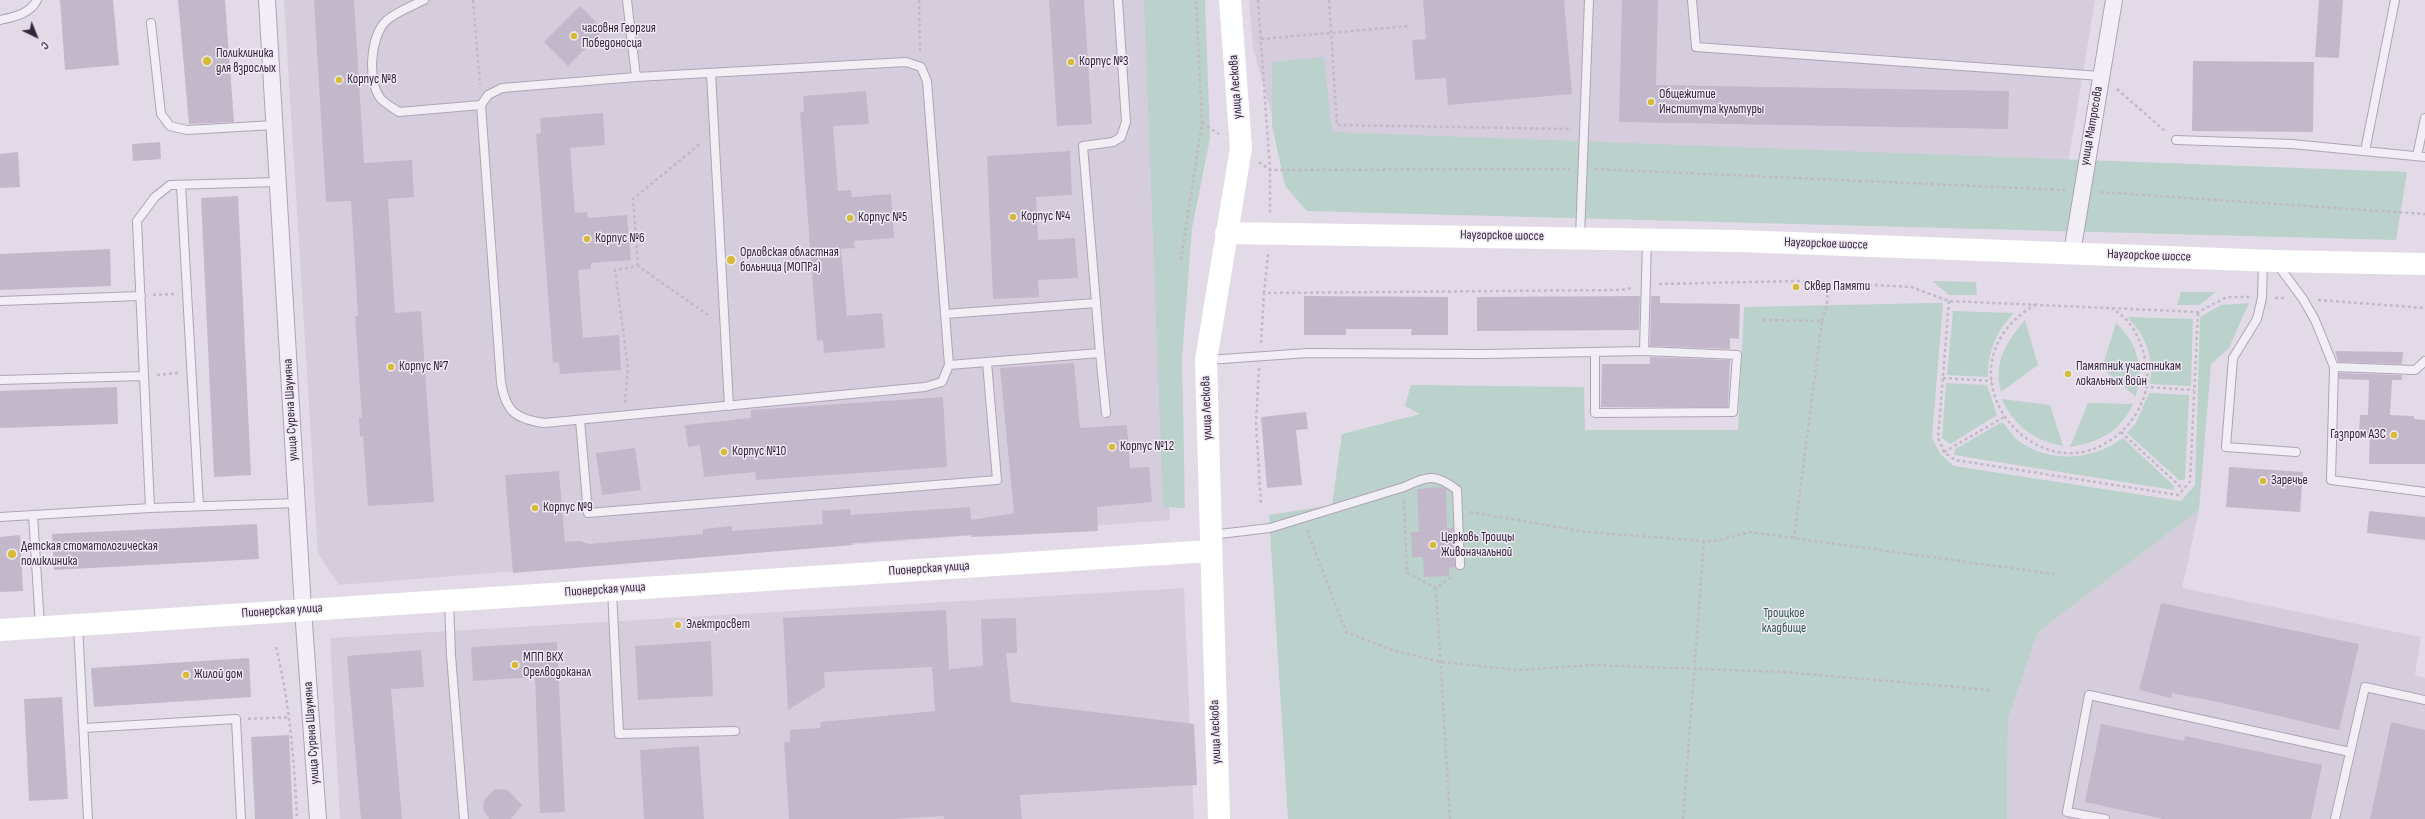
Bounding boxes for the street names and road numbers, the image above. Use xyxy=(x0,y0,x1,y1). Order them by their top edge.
street label: улица Лескова xyxy=(1226,54,1246,120)
street label: улица Матросова xyxy=(2077,85,2107,167)
street label: Наугорское шоссе xyxy=(1460,227,1544,245)
street label: Наугорское шоссе xyxy=(1784,235,1868,253)
street label: Наугорское шоссе xyxy=(2107,247,2191,265)
street label: улица Сурена Шаумяна xyxy=(281,358,301,462)
street label: улица Лескова xyxy=(1198,376,1216,440)
street label: Пионерская улица xyxy=(888,558,970,580)
street label: Пионерская улица xyxy=(564,579,646,601)
street label: Пионерская улица xyxy=(241,600,323,622)
street label: улица Сурена Шаумяна xyxy=(301,681,323,785)
street label: улица Лескова xyxy=(1207,700,1225,764)

